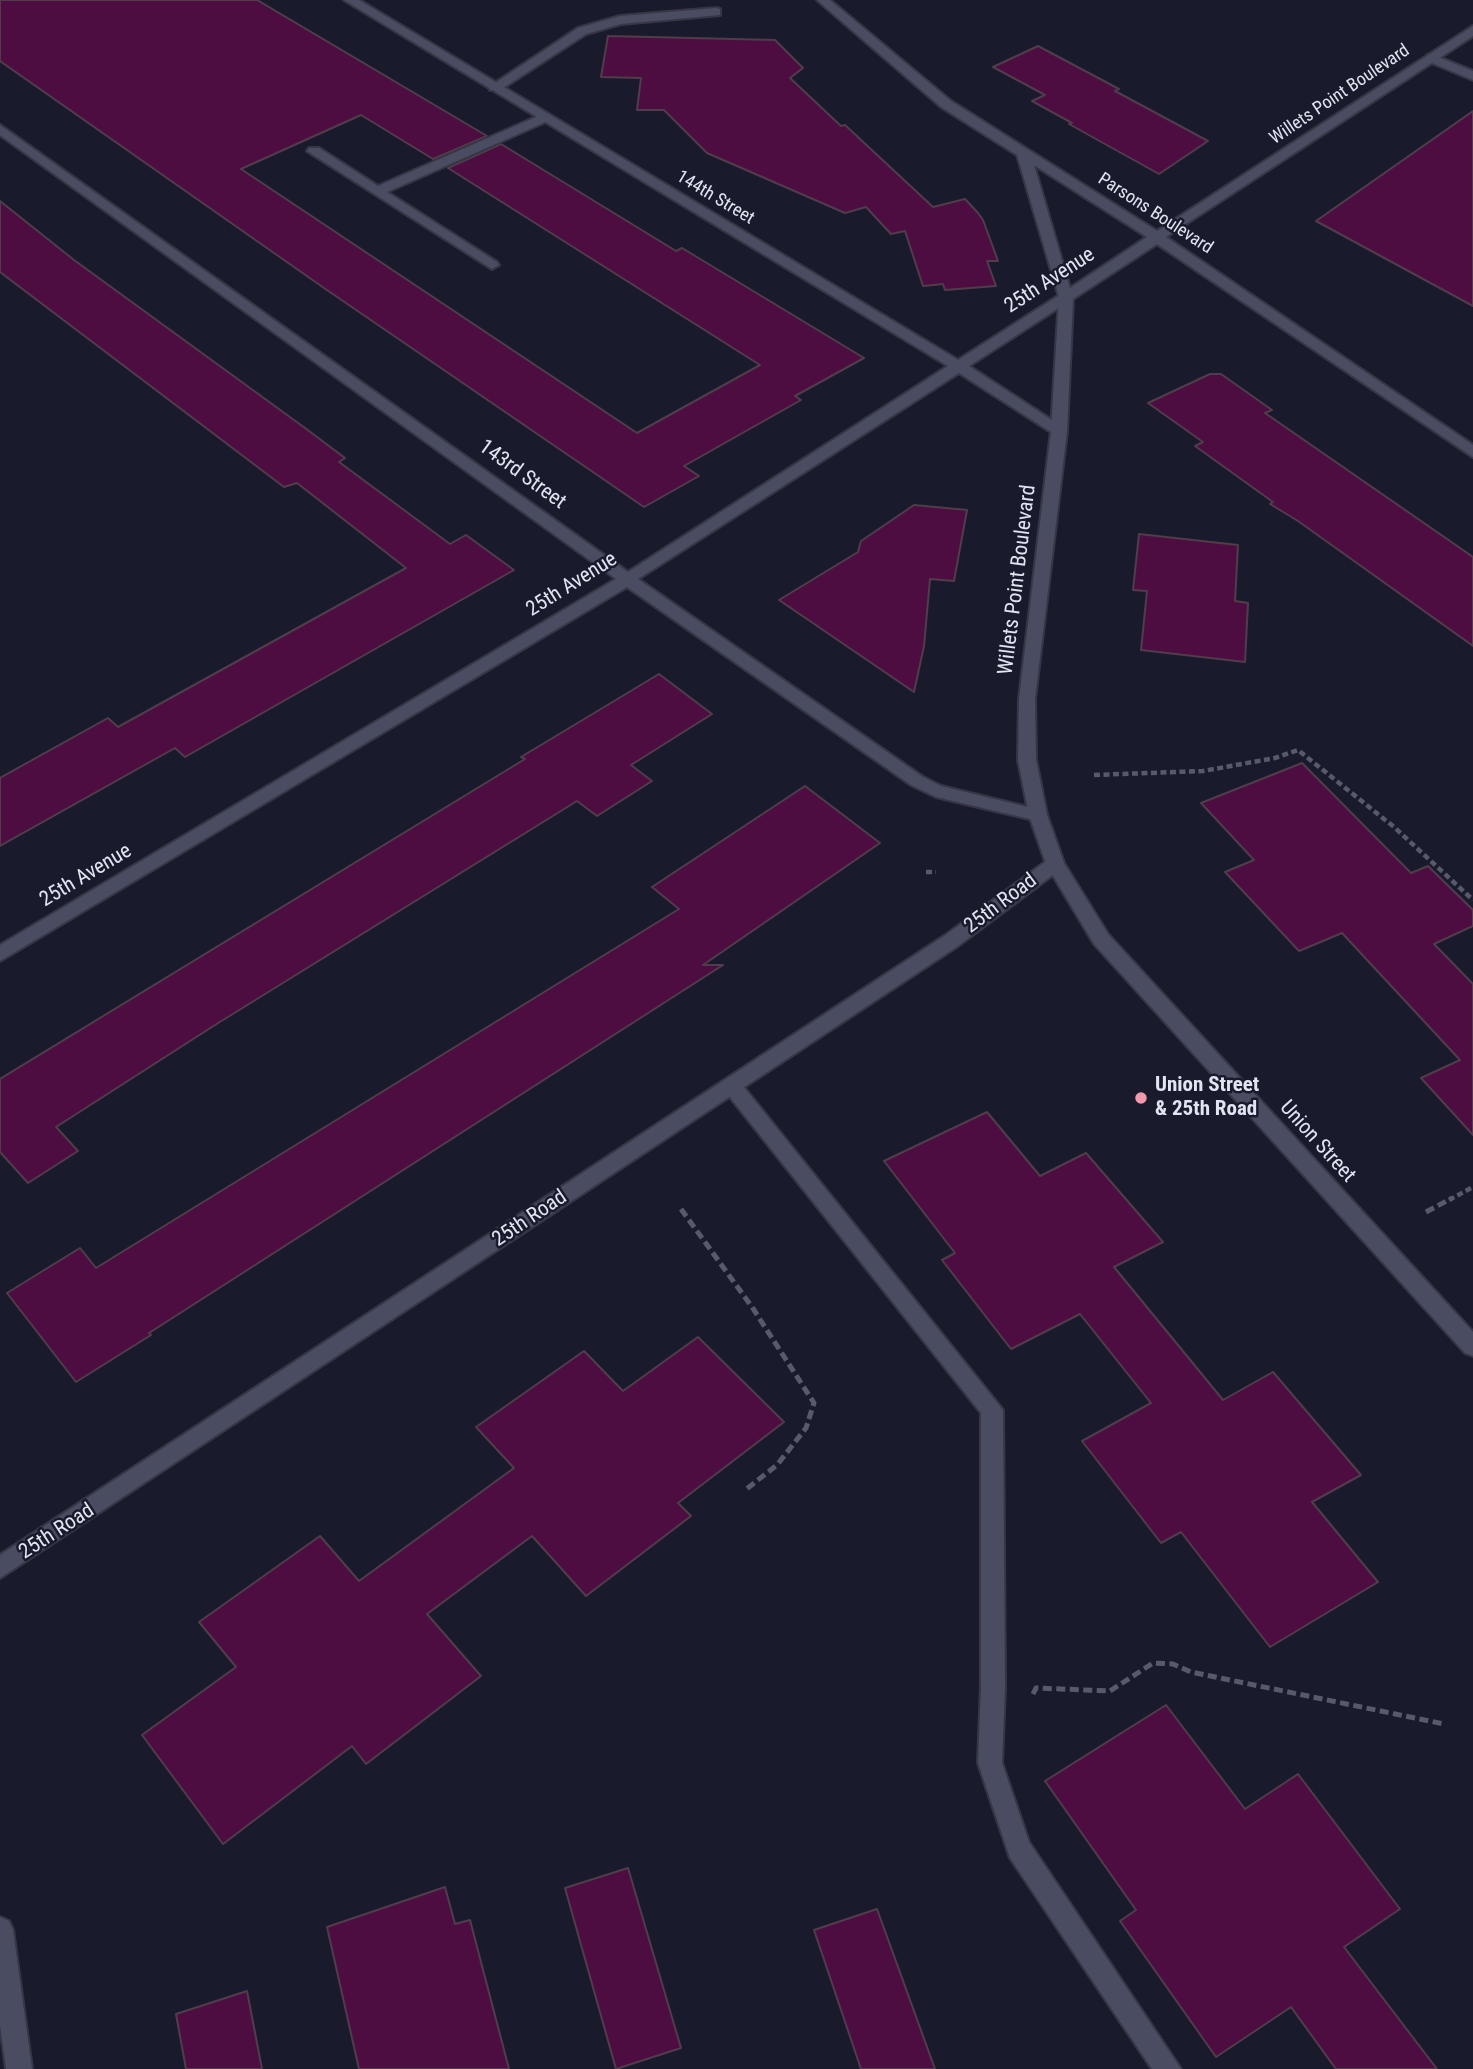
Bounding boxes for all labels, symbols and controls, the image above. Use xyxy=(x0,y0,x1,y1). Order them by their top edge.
street label: Willets Point Boulevard xyxy=(1266,40,1414,150)
street label: 144th Street xyxy=(672,166,758,230)
street label: Parsons Boulevard xyxy=(1093,169,1217,259)
street label: 25th Avenue xyxy=(1000,243,1100,319)
street label: 143rd Street xyxy=(473,435,571,515)
street label: Willets Point Boulevard xyxy=(994,484,1042,676)
street label: 25th Avenue xyxy=(522,547,622,623)
street label: 25th Avenue xyxy=(36,839,136,913)
street label: 25th Road xyxy=(960,869,1042,939)
place label: Union Street & 25th Road xyxy=(1155,1073,1259,1123)
marker: Union Street & 25th Road xyxy=(1133,1090,1149,1106)
street label: Union Street xyxy=(1274,1096,1360,1188)
street label: 25th Road xyxy=(488,1185,572,1253)
street label: 25th Road xyxy=(15,1499,99,1565)

